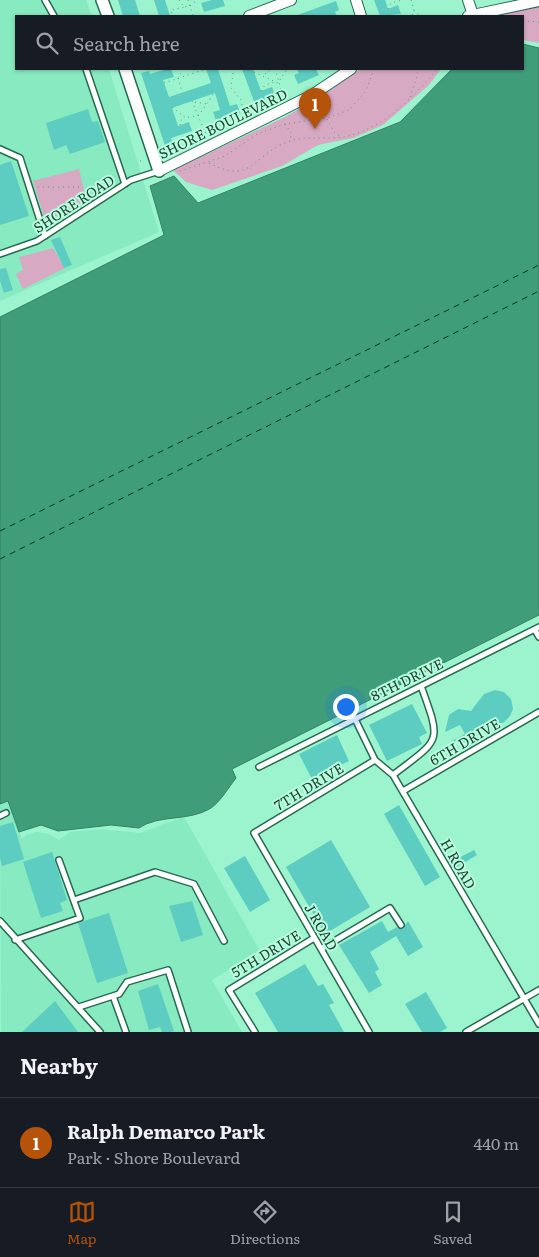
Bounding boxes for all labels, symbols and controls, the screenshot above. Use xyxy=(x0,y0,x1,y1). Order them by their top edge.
search box xyxy=(15,15,524,70)
icon: search xyxy=(33,29,61,57)
text: Search here xyxy=(73,29,180,57)
street label: SHORE BOULEVARD xyxy=(155,83,291,163)
pin: 1 xyxy=(299,88,331,129)
street label: SHORE ROAD xyxy=(29,169,118,237)
street label: 8TH DRIVE xyxy=(367,653,446,705)
your location xyxy=(333,694,359,720)
street label: 6TH DRIVE xyxy=(426,713,503,769)
street label: 7TH DRIVE xyxy=(270,757,347,815)
street label: H ROAD xyxy=(436,835,481,893)
street label: J ROAD xyxy=(300,899,343,954)
street label: 5TH DRIVE xyxy=(227,924,304,982)
text: Nearby xyxy=(20,1049,98,1080)
text: Ralph Demarco Park xyxy=(67,1117,265,1145)
text: 1 xyxy=(33,1131,39,1155)
text: 440 m xyxy=(473,1131,519,1155)
text: Park · Shore Boulevard xyxy=(67,1145,240,1169)
tab: Map xyxy=(67,1198,97,1248)
tab: Directions xyxy=(230,1198,300,1248)
tab: Saved xyxy=(433,1198,472,1248)

